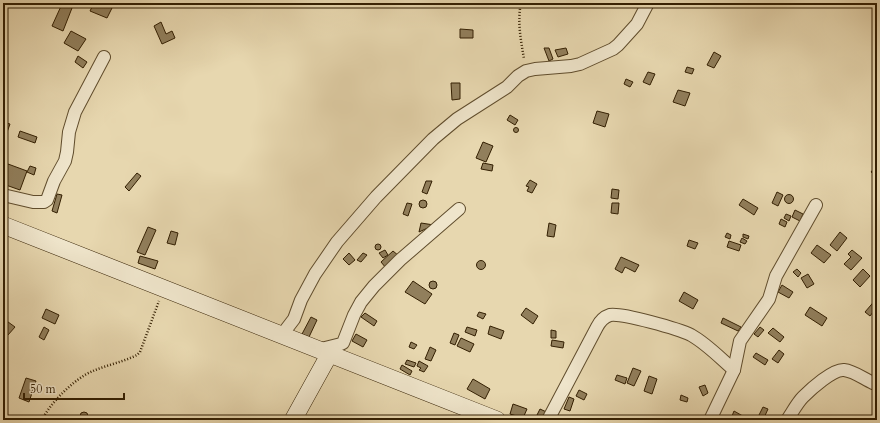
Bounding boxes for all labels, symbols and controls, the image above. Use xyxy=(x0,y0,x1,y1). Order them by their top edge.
scale bar xyxy=(24,375,124,401)
text: 50 m xyxy=(30,381,57,397)

